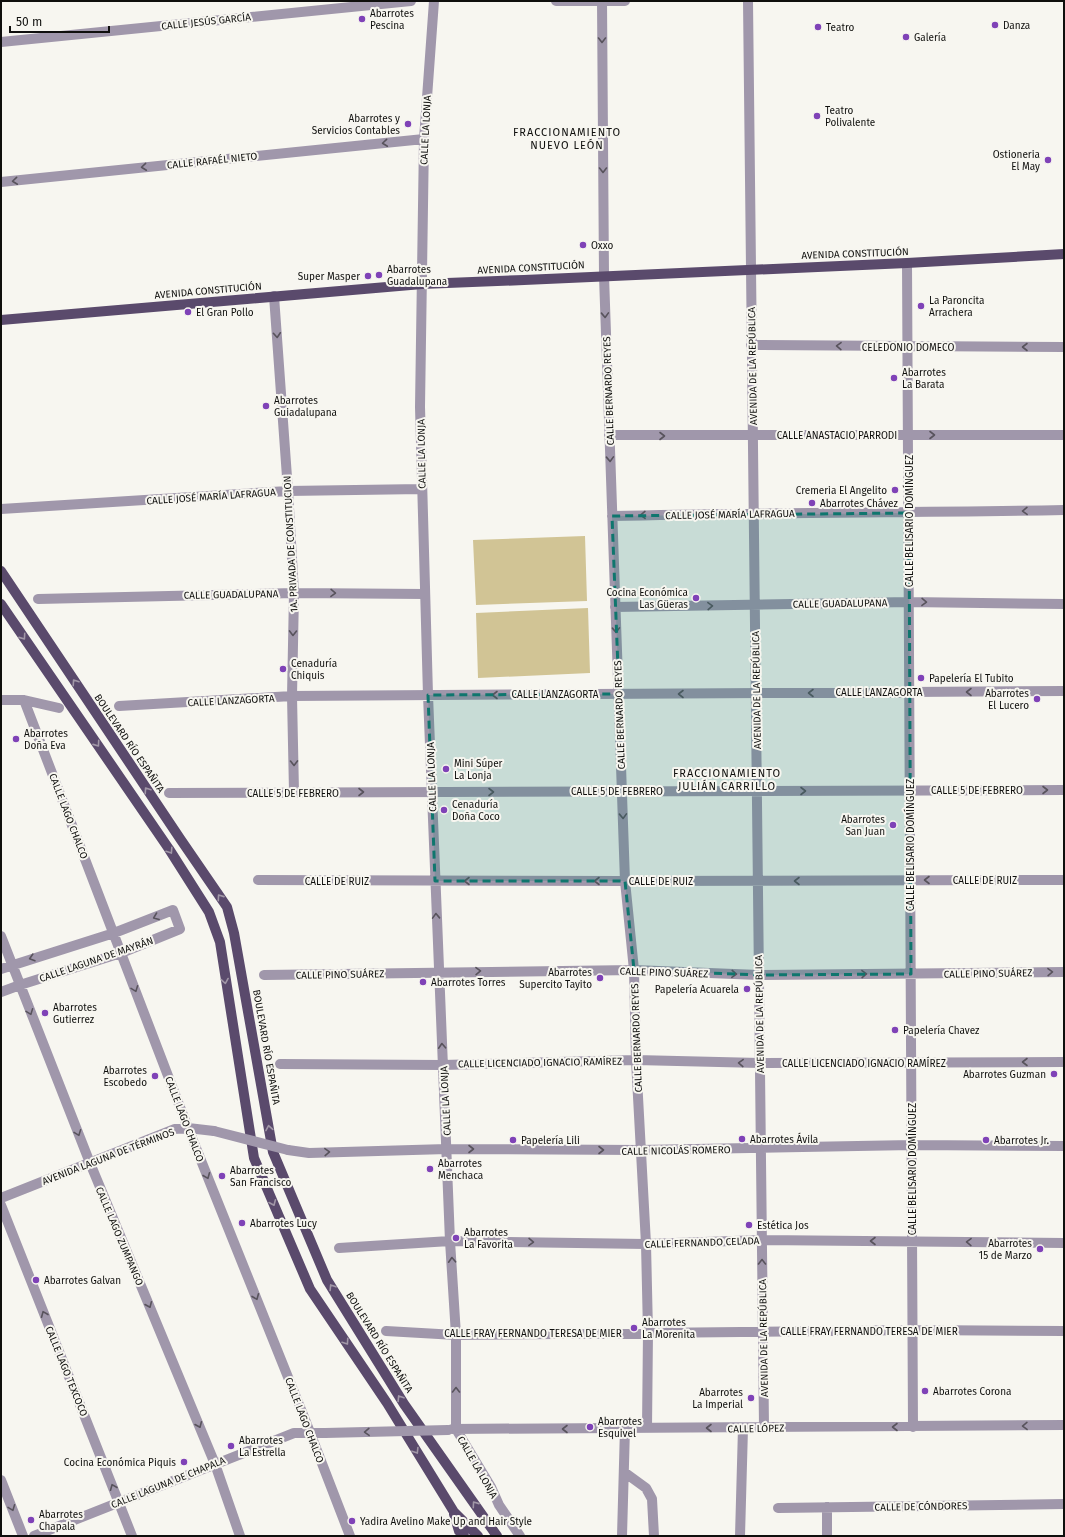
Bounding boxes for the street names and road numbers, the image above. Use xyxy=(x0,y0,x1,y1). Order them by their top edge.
street label: CALLE JESÚS GARCÍA xyxy=(161,9,252,33)
street label: CALLE LA LONJA xyxy=(418,95,434,165)
street label: CALLE RAFAÉL NIETO xyxy=(166,148,258,172)
street label: AVENIDA CONSTITUCIÓN xyxy=(801,244,909,262)
street label: AVENIDA CONSTITUCIÓN xyxy=(477,257,585,277)
street label: AVENIDA CONSTITUCIÓN xyxy=(154,278,262,302)
street label: AVENIDA DE LA REPÚBLICA xyxy=(744,307,760,425)
street label: CALLE BERNARDO REYES xyxy=(601,336,617,446)
street label: CELEDONIO DOMECO xyxy=(862,342,954,354)
street label: CALLE LA LONJA xyxy=(415,419,429,489)
street label: CALLE ANASTACIO PARRODI xyxy=(777,430,897,442)
street label: CALLE BELISARIO DOMÍNGUEZ xyxy=(902,455,916,587)
street label: 1A. PRIVADA DE CONSTITUCION xyxy=(281,475,301,613)
street label: CALLE JOSÉ MARÍA LAFRAGUA xyxy=(146,484,276,507)
street label: CALLE JOSÉ MARÍA LAFRAGUA xyxy=(665,506,795,522)
street label: CALLE GUADALUPANA xyxy=(184,588,279,602)
street label: CALLE GUADALUPANA xyxy=(793,597,888,611)
street label: AVENIDA DE LA REPÚBLICA xyxy=(748,631,764,749)
street label: CALLE BERNARDO REYES xyxy=(612,660,628,770)
street label: CALLE LANZAGORTA xyxy=(835,687,923,699)
street label: CALLE LANZAGORTA xyxy=(511,689,599,701)
street label: BOULEVARD RÍO ESPAÑITA xyxy=(92,691,169,795)
street label: CALLE LANZAGORTA xyxy=(187,693,275,709)
street label: CALLE LA LONJA xyxy=(425,742,439,812)
street label: CALLE LAGO CHALCO xyxy=(46,772,90,861)
street label: CALLE BELISARIO DOMÍNGUEZ xyxy=(903,779,917,911)
street label: CALLE 5 DE FEBRERO xyxy=(931,785,1023,797)
street label: CALLE 5 DE FEBRERO xyxy=(571,786,663,798)
street label: CALLE 5 DE FEBRERO xyxy=(247,788,339,800)
street label: CALLE DE RUIZ xyxy=(953,875,1017,887)
street label: CALLE DE RUIZ xyxy=(305,876,369,888)
street label: CALLE DE RUIZ xyxy=(629,876,693,888)
street label: CALLE LAGUNA DE MAYRÁN xyxy=(37,933,155,985)
street label: AVENIDA DE LA REPÚBLICA xyxy=(751,955,767,1073)
street label: CALLE PINO SUÁREZ xyxy=(619,963,709,981)
street label: CALLE PINO SUÁREZ xyxy=(944,965,1032,981)
street label: CALLE PINO SUÁREZ xyxy=(296,966,384,982)
street label: CALLE BERNARDO REYES xyxy=(629,983,645,1093)
street label: BOULEVARD RÍO ESPAÑITA xyxy=(250,988,284,1106)
street label: CALLE LICENCIADO IGNACIO RAMÍREZ xyxy=(458,1054,622,1070)
street label: CALLE LICENCIADO IGNACIO RAMÍREZ xyxy=(782,1056,946,1070)
street label: CALLE LA LONJA xyxy=(438,1066,454,1136)
street label: CALLE LAGO CHALCO xyxy=(162,1075,206,1164)
street label: CALLE BELISARIO DOMÍNGUEZ xyxy=(905,1103,919,1235)
street label: AVENIDA LAGUNA DE TÉRMINOS xyxy=(40,1124,177,1188)
street label: CALLE NICOLÁS ROMERO xyxy=(621,1142,731,1158)
street label: CALLE LAGO ZUMPANGO xyxy=(93,1185,145,1288)
street label: CALLE FERNANDO CELADA xyxy=(644,1235,760,1251)
street label: AVENIDA DE LA REPÚBLICA xyxy=(755,1279,771,1397)
street label: BOULEVARD RÍO ESPAÑITA xyxy=(343,1289,417,1395)
street label: CALLE LAGO TEXCOCO xyxy=(42,1325,90,1418)
street label: CALLE FRAY FERNANDO TERESA DE MIER xyxy=(780,1326,958,1338)
street label: CALLE FRAY FERNANDO TERESA DE MIER xyxy=(444,1328,622,1340)
street label: CALLE LAGO CHALCO xyxy=(282,1376,326,1465)
street label: CALLE LÓPEZ xyxy=(727,1421,785,1435)
street label: CALLE LA LONJA xyxy=(455,1434,500,1501)
street label: CALLE LAGUNA DE CHAPALA xyxy=(109,1454,228,1511)
street label: CALLE DE CÓNDORES xyxy=(874,1498,968,1514)

